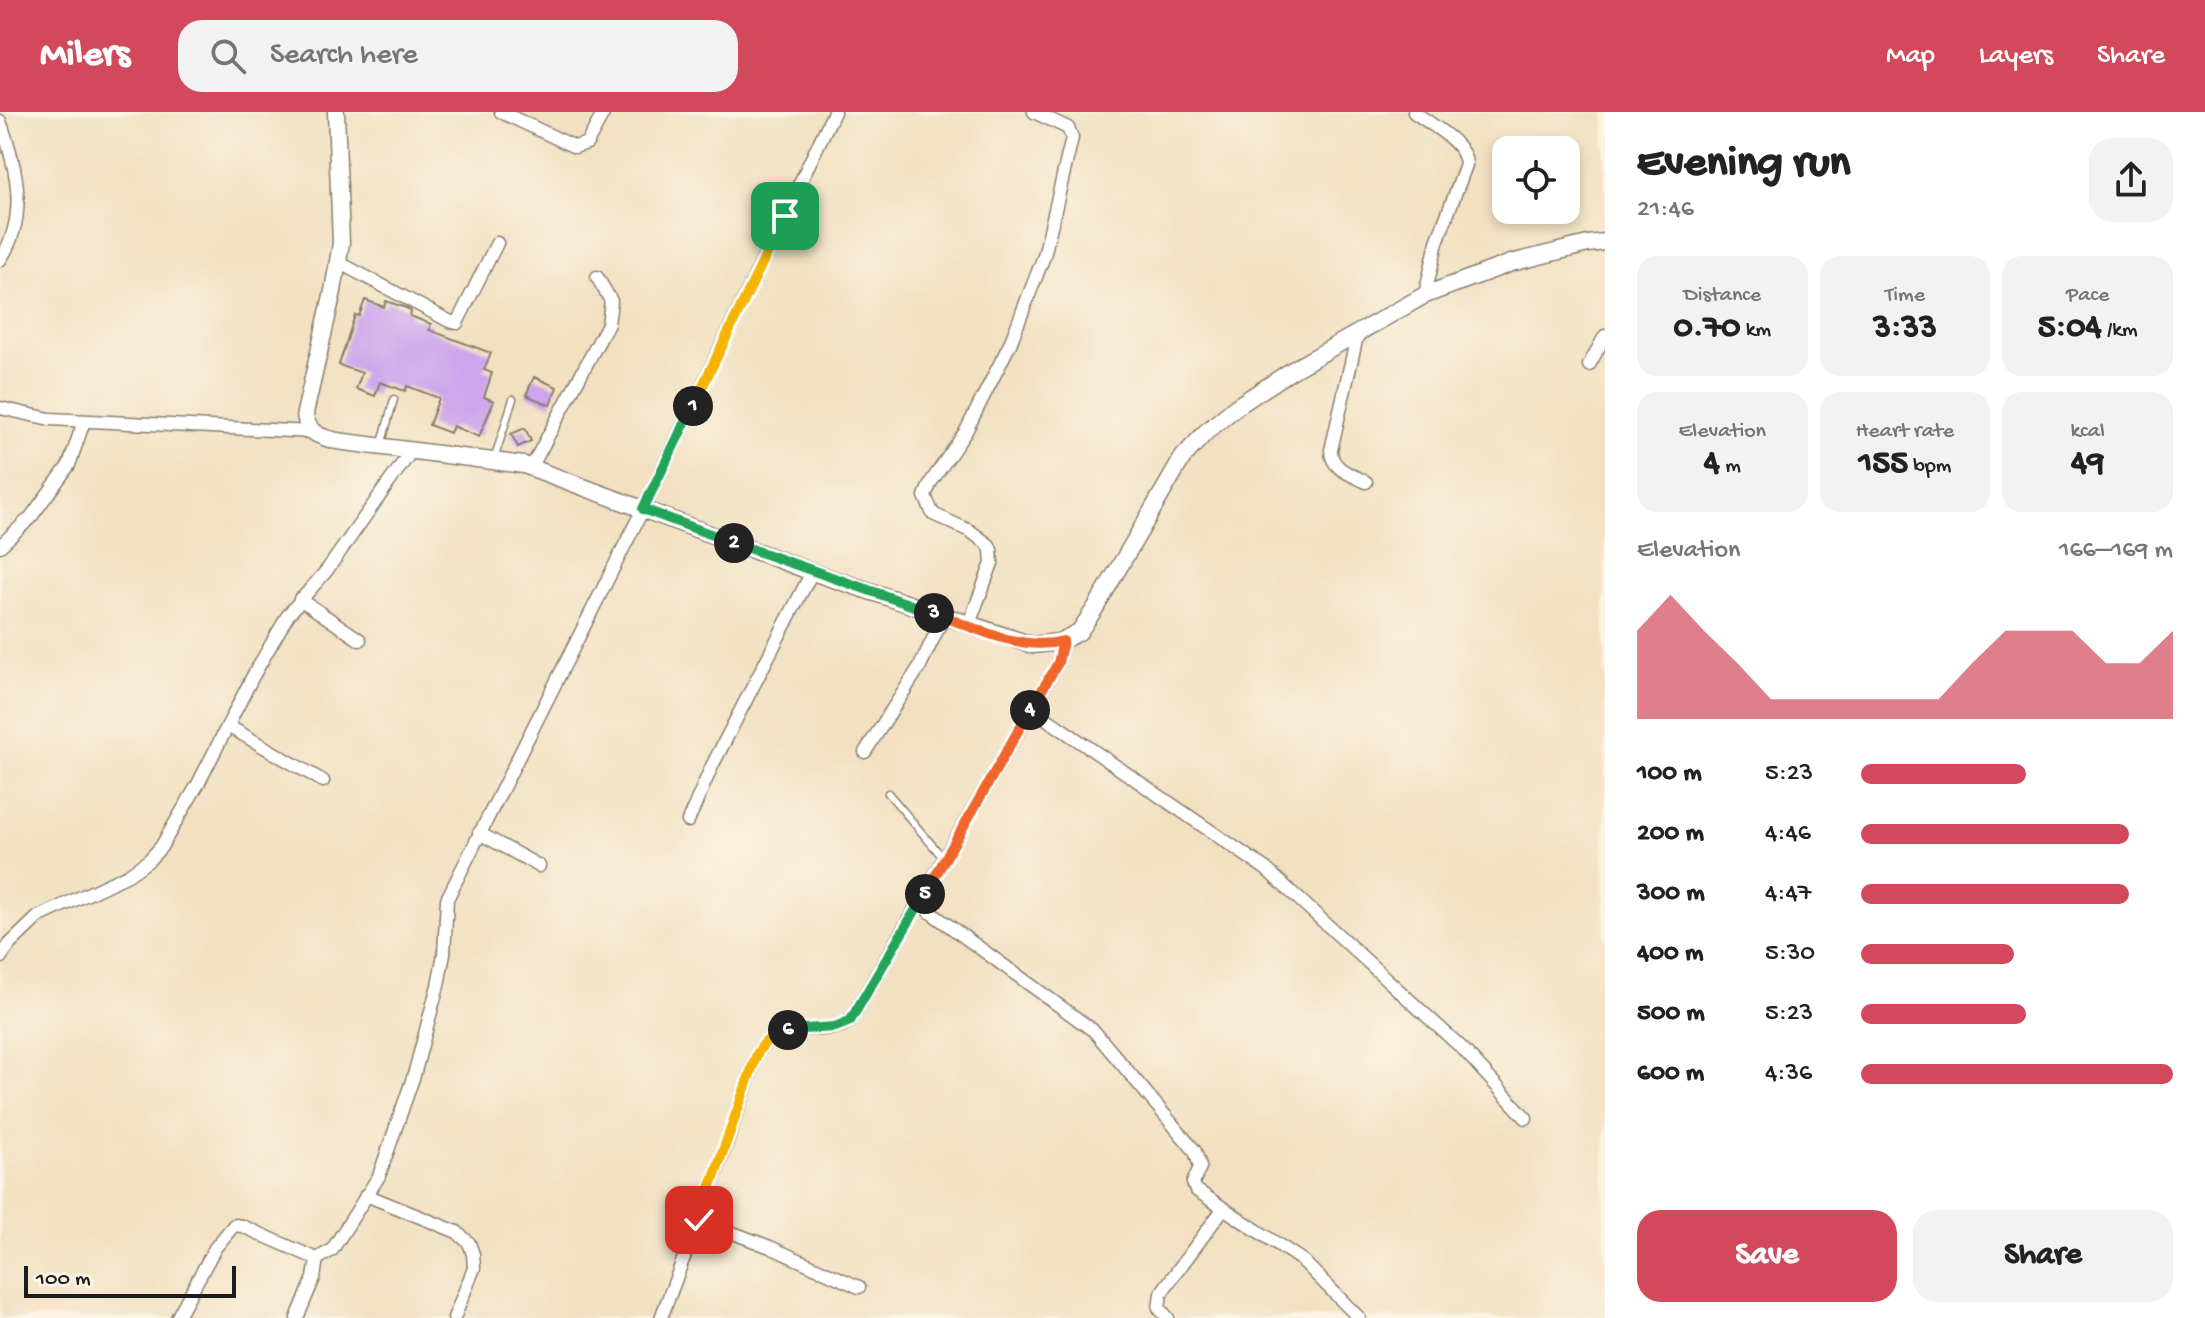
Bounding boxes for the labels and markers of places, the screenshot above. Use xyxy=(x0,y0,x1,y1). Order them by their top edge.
pin xyxy=(751,182,819,250)
pin: 1 xyxy=(673,386,713,426)
pin: 2 xyxy=(714,523,754,563)
pin: 3 xyxy=(914,593,954,633)
pin: 4 xyxy=(1010,690,1050,730)
pin: 5 xyxy=(905,874,945,914)
pin: 6 xyxy=(768,1010,808,1050)
pin xyxy=(665,1186,733,1254)

